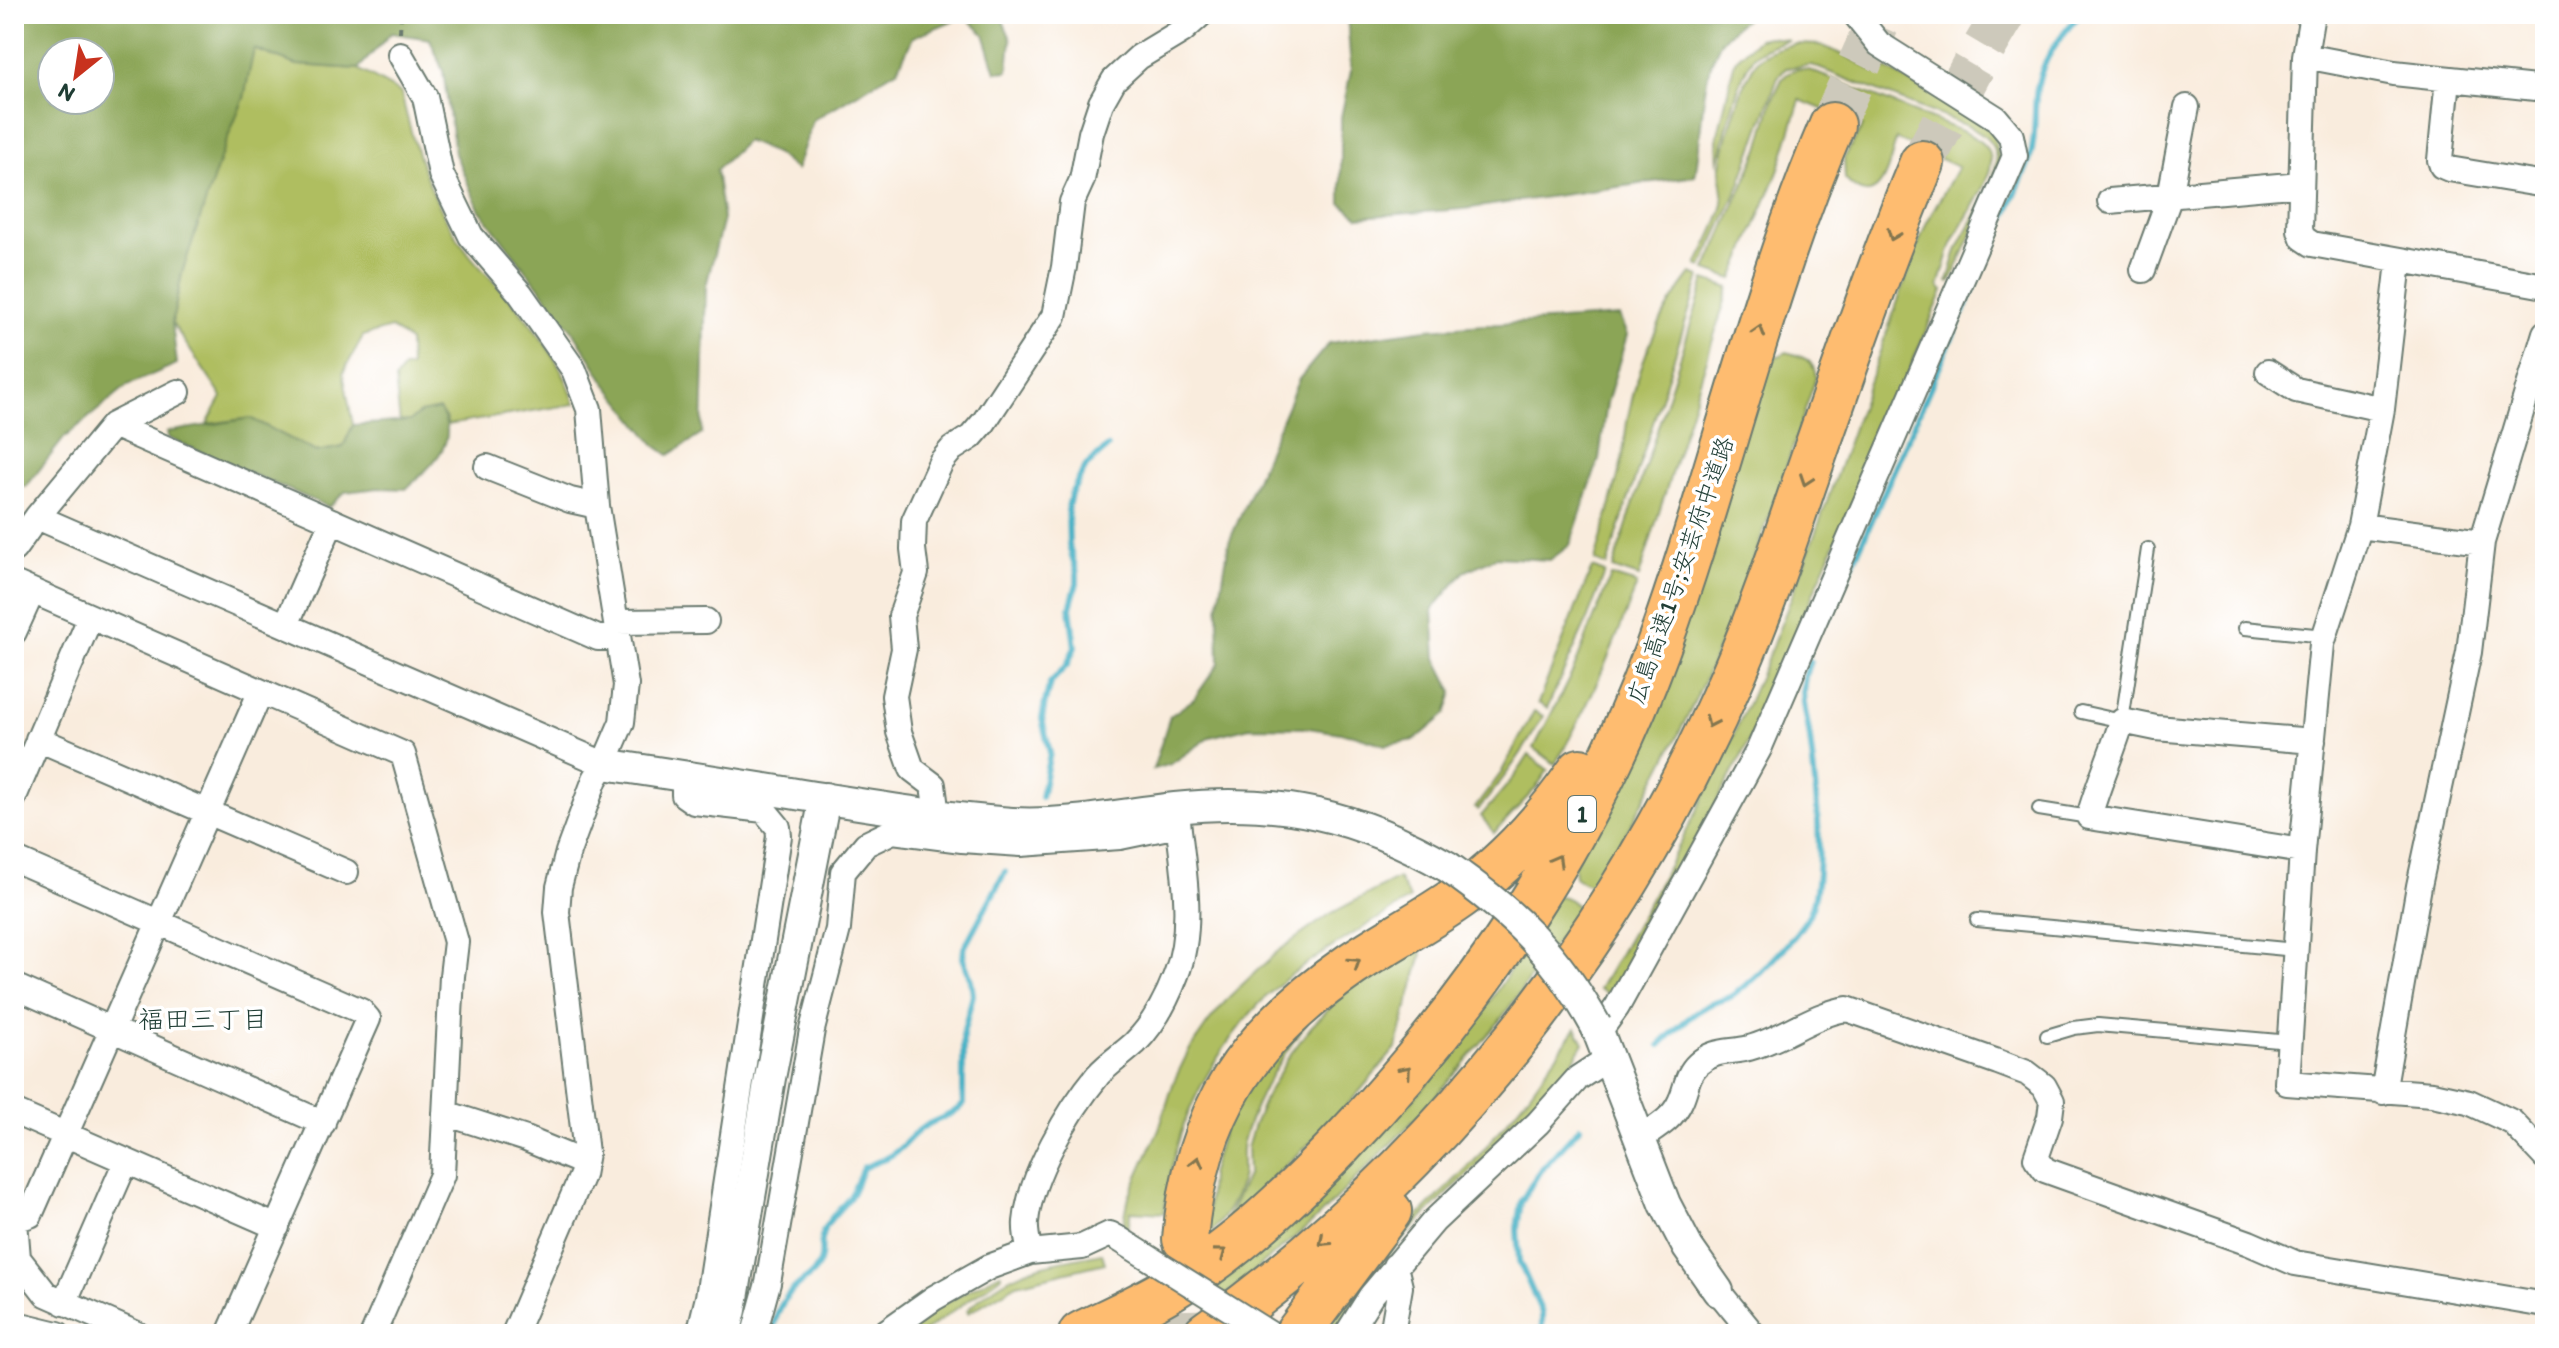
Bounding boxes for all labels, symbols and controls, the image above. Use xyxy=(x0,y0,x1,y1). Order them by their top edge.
north arrow xyxy=(36,36,116,116)
text: N xyxy=(53,77,79,108)
one-way arrow xyxy=(1886,227,1902,241)
one-way arrow xyxy=(1750,324,1766,338)
street label: 広島高速1号;安芸府中道路 xyxy=(1621,432,1739,708)
one-way arrow xyxy=(1799,472,1815,486)
one-way arrow xyxy=(1705,714,1721,729)
road number: 1 xyxy=(1568,796,1596,832)
one-way arrow xyxy=(1547,854,1563,869)
one-way arrow xyxy=(1346,958,1361,973)
district label: 福田三丁目 xyxy=(138,1003,268,1035)
one-way arrow xyxy=(1396,1066,1411,1081)
one-way arrow xyxy=(1188,1155,1205,1169)
one-way arrow xyxy=(1319,1232,1334,1246)
one-way arrow xyxy=(1212,1248,1227,1263)

